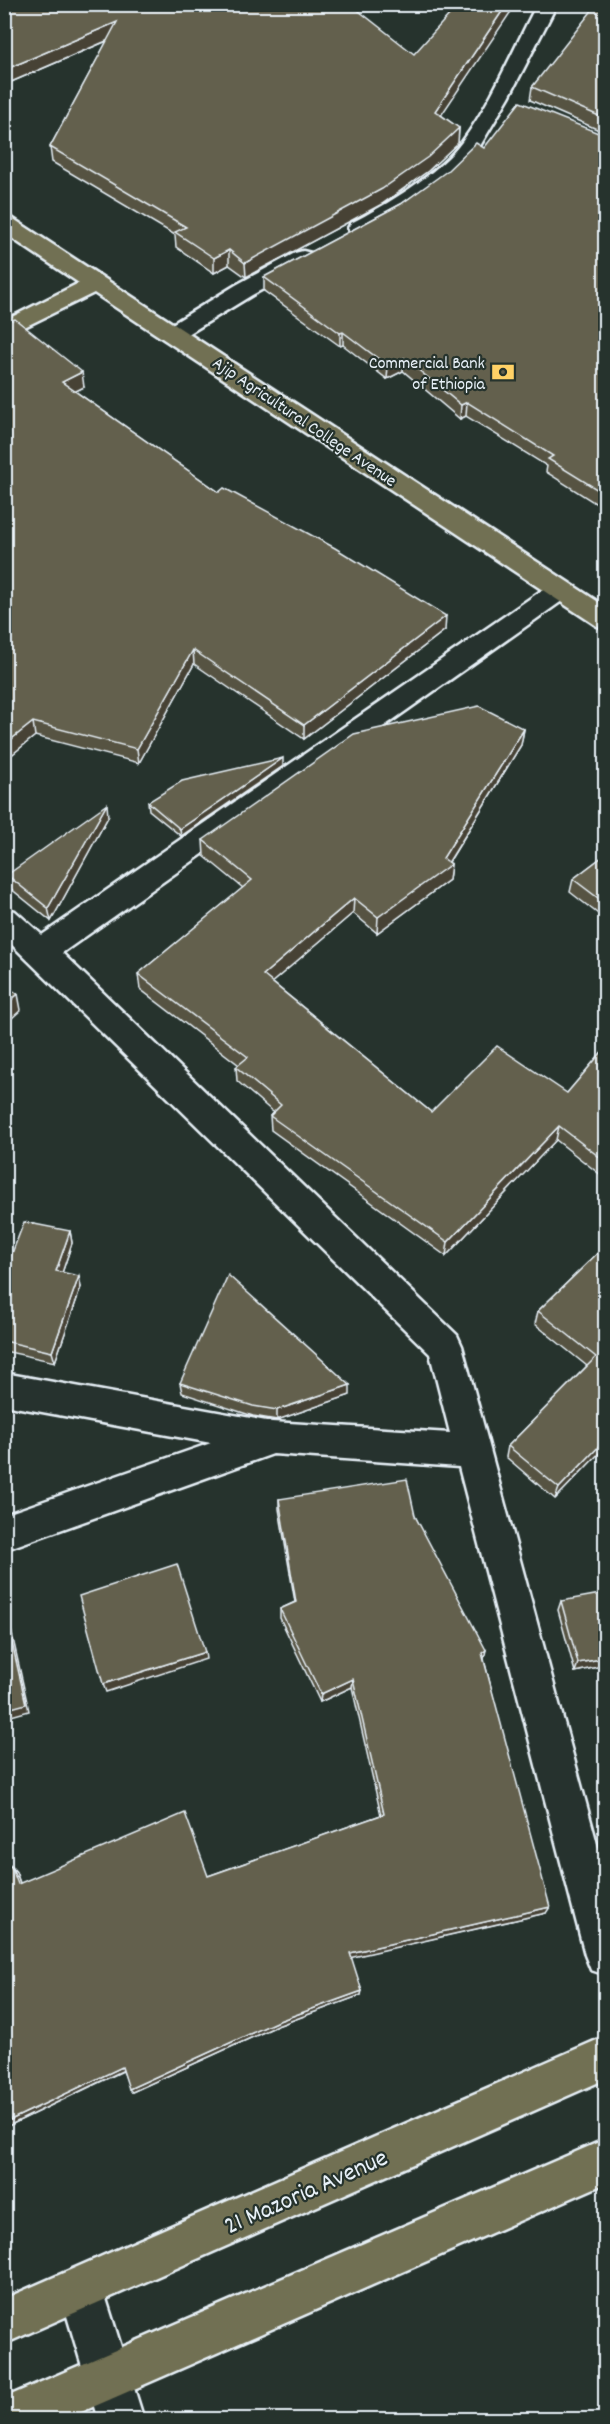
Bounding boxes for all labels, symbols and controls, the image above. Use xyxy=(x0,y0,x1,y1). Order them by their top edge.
street label: Ajip Agricultural College Avenue xyxy=(206,352,401,494)
place label: Commercial Bank of Ethiopia xyxy=(369,352,486,398)
bank icon: Commercial Bank of Ethiopia xyxy=(490,359,516,385)
street label: 21 Mazoria Avenue xyxy=(219,2141,394,2246)

